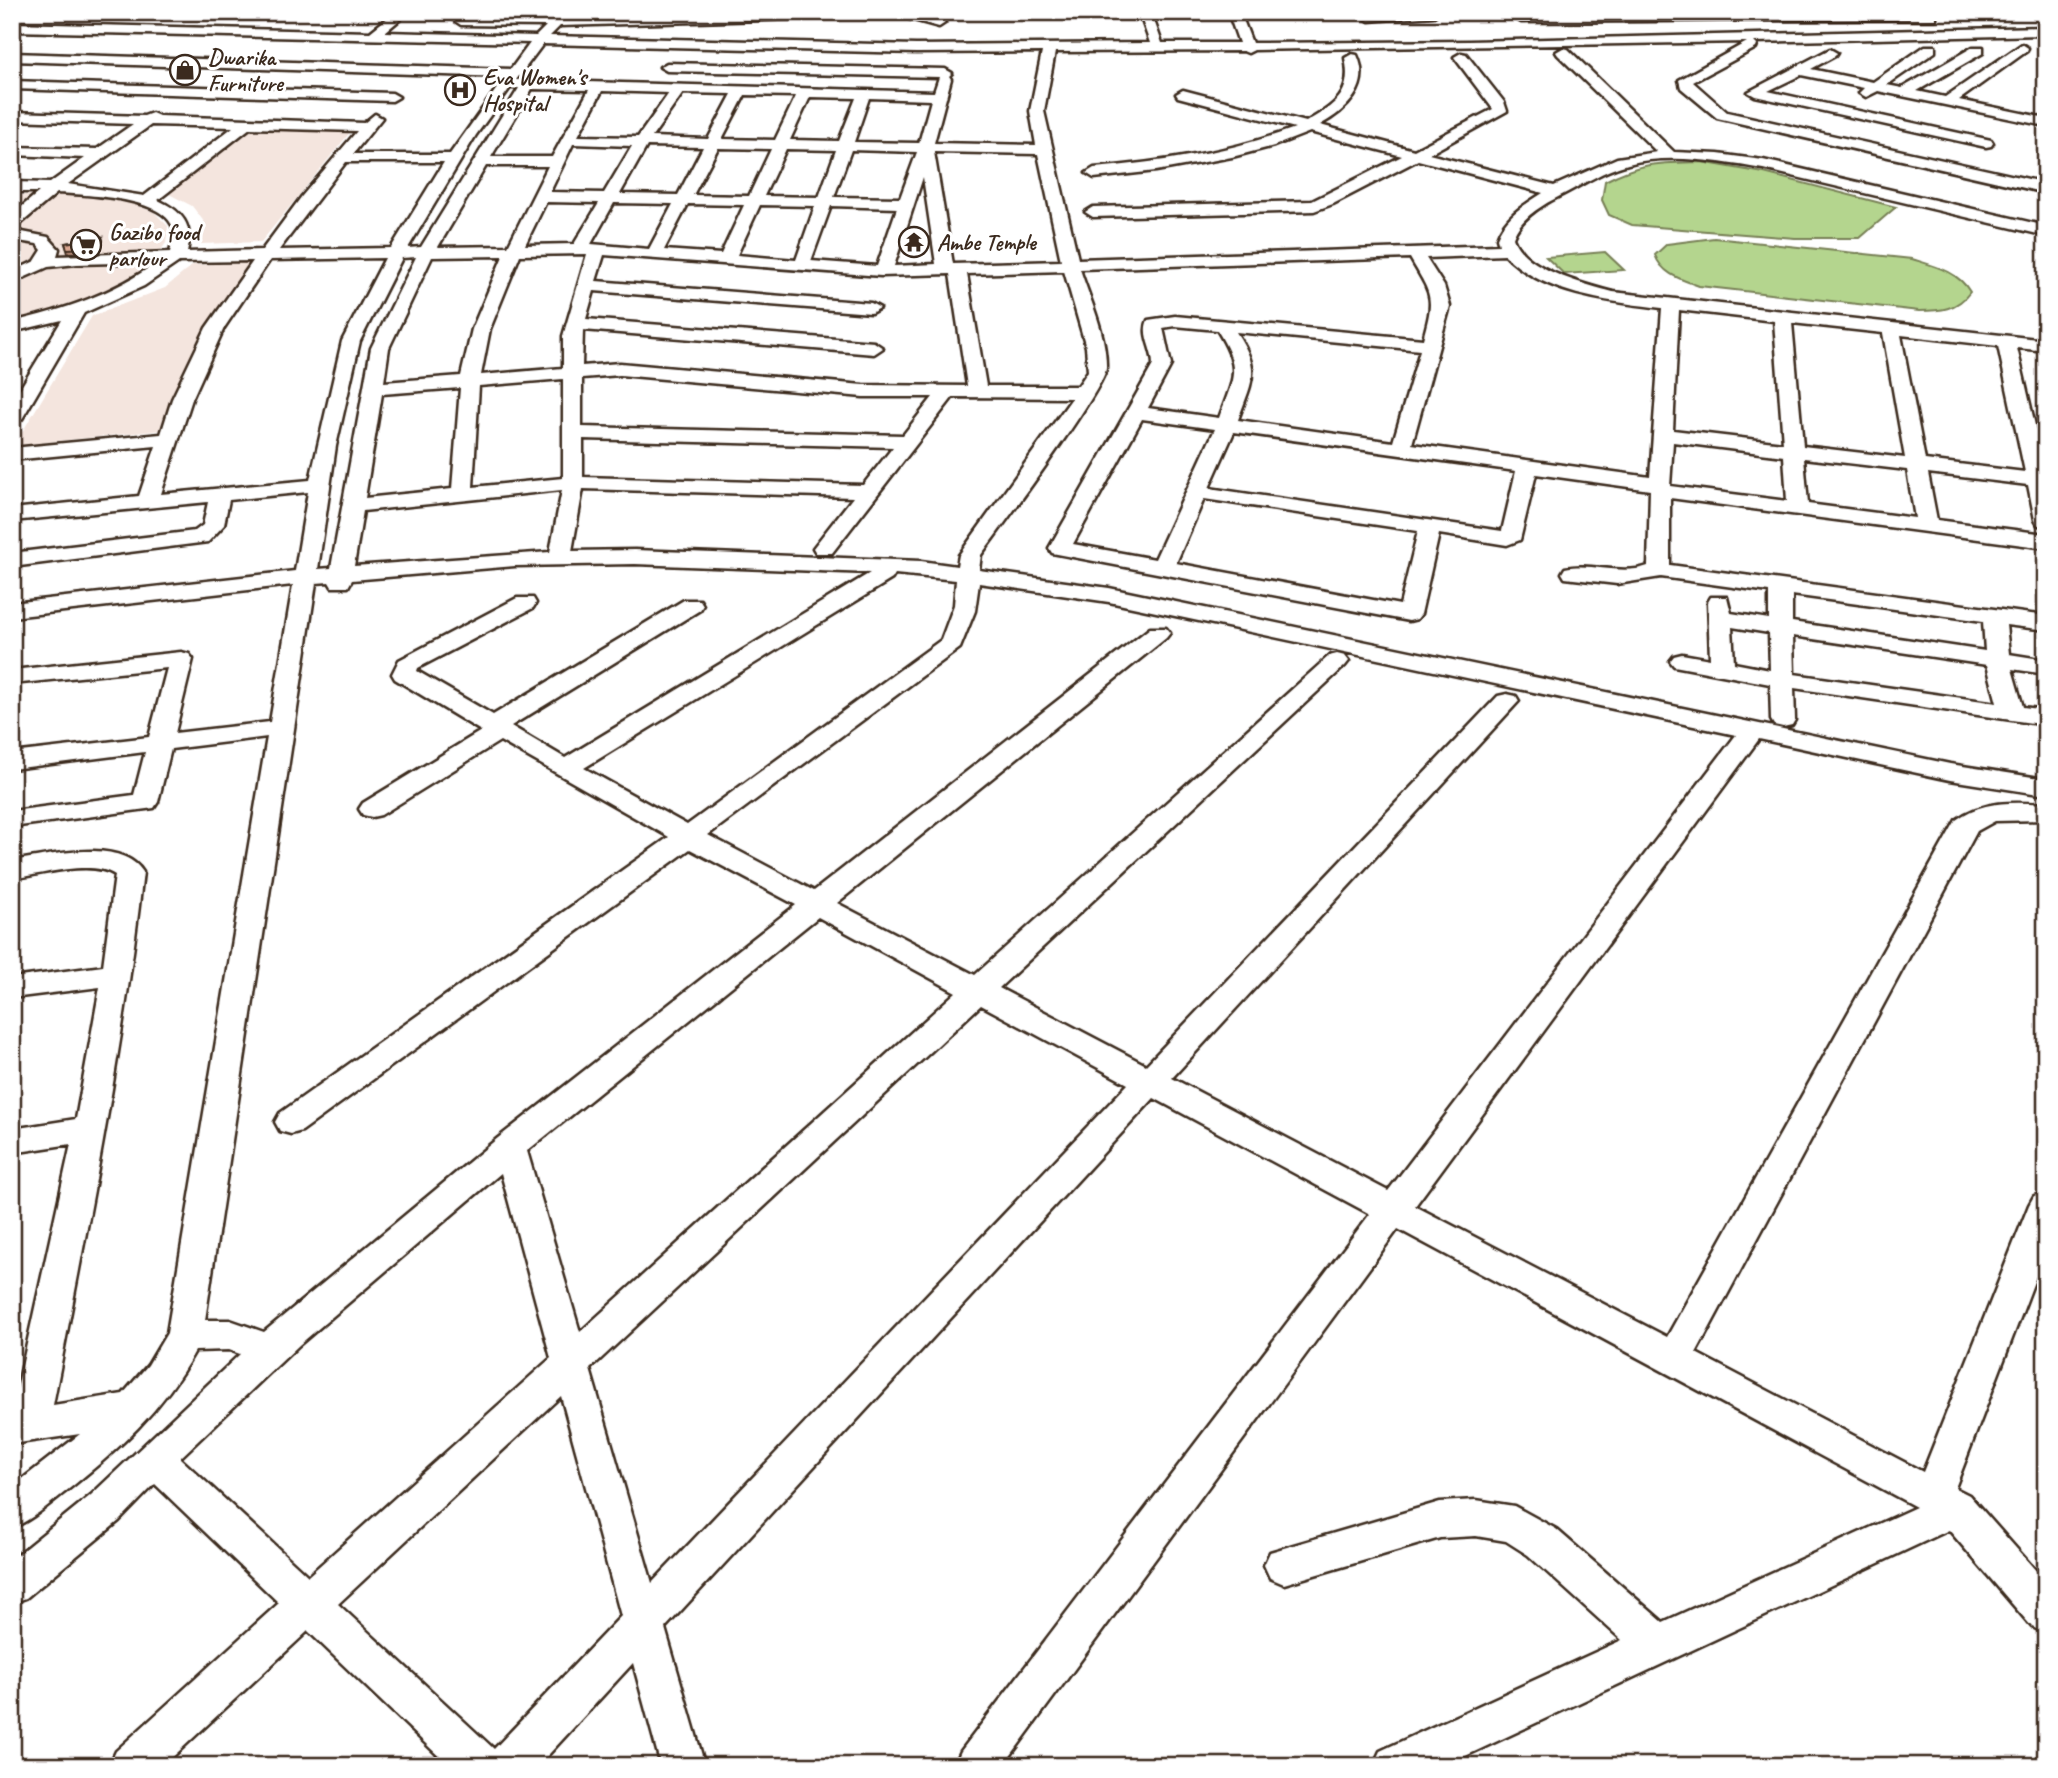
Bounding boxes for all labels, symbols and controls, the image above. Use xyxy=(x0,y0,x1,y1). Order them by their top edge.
place label: Dwarika Furniture xyxy=(208,43,285,98)
shop icon: Dwarika Furniture xyxy=(168,53,202,87)
place label: Eva Women's Hospital xyxy=(483,63,589,118)
hospital icon: Eva Women's Hospital xyxy=(443,73,477,107)
place label: Gazibo food parlour xyxy=(109,218,203,273)
temple icon: Ambe Temple xyxy=(897,225,931,259)
supermarket icon: Gazibo food parlour xyxy=(69,228,103,262)
place label: Ambe Temple xyxy=(937,228,1038,257)

